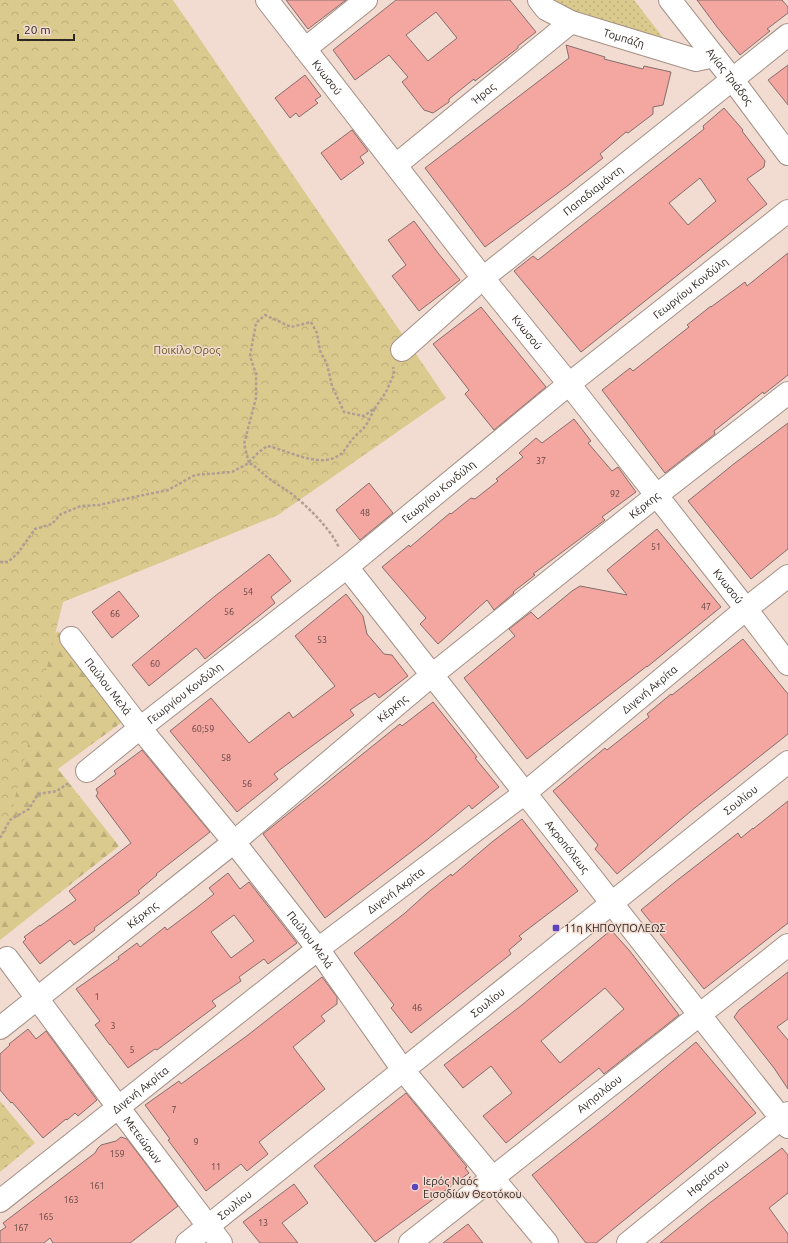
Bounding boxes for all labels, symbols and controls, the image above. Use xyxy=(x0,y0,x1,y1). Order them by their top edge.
scale bar xyxy=(18,16,74,42)
text: 20 m xyxy=(24,23,51,36)
street label: Τομπάζη xyxy=(602,26,646,50)
street label: Αγίας Τριάδος xyxy=(704,46,755,108)
street label: Κνωσού xyxy=(310,58,344,97)
street label: Ήρας xyxy=(469,80,498,107)
street label: Παπαδιαμάντη xyxy=(561,163,625,218)
street label: Γεωργίου Κονδύλη xyxy=(651,255,730,321)
street label: Κνωσού xyxy=(510,313,545,352)
park label: Ποικίλο Όρος xyxy=(154,344,220,357)
house number: 37 xyxy=(536,456,546,466)
street label: Γεωργίου Κονδύλη xyxy=(399,458,478,525)
house number: 92 xyxy=(610,489,620,499)
street label: Κέρκης xyxy=(627,489,663,521)
house number: 48 xyxy=(360,508,370,518)
house number: 51 xyxy=(651,542,661,552)
street label: Κνωσού xyxy=(711,567,745,606)
house number: 54 xyxy=(243,587,253,597)
house number: 47 xyxy=(701,602,711,612)
house number: 56 xyxy=(224,607,234,617)
house number: 66 xyxy=(110,609,120,619)
house number: 53 xyxy=(317,635,327,645)
street label: Παύλου Μελά xyxy=(83,656,134,718)
house number: 60 xyxy=(150,659,160,669)
street label: Γεωργίου Κονδύλη xyxy=(145,660,225,726)
street label: Διγενή Ακρίτα xyxy=(619,663,680,716)
street label: Κέρκης xyxy=(375,692,410,725)
house number: 60;59 xyxy=(192,724,214,734)
house number: 58 xyxy=(221,753,231,763)
house number: 56 xyxy=(242,779,252,789)
street label: Σουλίου xyxy=(721,783,760,817)
street label: Ακροπόλεως xyxy=(543,818,592,876)
street label: Διγενή Ακρίτα xyxy=(365,865,427,916)
street label: Κέρκης xyxy=(125,899,161,931)
street label: Παύλου Μελά xyxy=(285,909,336,971)
place label: 11η ΚΗΠΟΥΠΟΛΕΩΣ xyxy=(564,922,666,934)
marker: 11η ΚΗΠΟΥΠΟΛΕΩΣ xyxy=(551,923,561,933)
street label: Σουλίου xyxy=(468,985,507,1020)
house number: 1 xyxy=(94,992,100,1002)
house number: 46 xyxy=(412,1003,422,1013)
house number: 3 xyxy=(110,1021,116,1031)
house number: 5 xyxy=(129,1045,135,1055)
street label: Διγενή Ακρίτα xyxy=(110,1064,171,1116)
street label: Αγησιλάου xyxy=(575,1073,624,1115)
house number: 7 xyxy=(171,1105,177,1115)
street label: Μετεώρων xyxy=(121,1114,165,1166)
house number: 9 xyxy=(193,1137,199,1147)
house number: 159 xyxy=(109,1149,125,1159)
street label: Ηφαίστου xyxy=(685,1158,731,1198)
house number: 11 xyxy=(211,1162,221,1172)
place label: Ιερός Ναός Εισοδίων Θεοτόκου xyxy=(423,1175,522,1200)
house number: 161 xyxy=(89,1181,105,1191)
marker: Ιερός Ναός Εισοδίων Θεοτόκου xyxy=(410,1182,420,1192)
street label: Σουλίου xyxy=(215,1188,254,1222)
house number: 163 xyxy=(63,1195,79,1205)
house number: 165 xyxy=(38,1212,54,1222)
house number: 13 xyxy=(258,1218,268,1228)
house number: 167 xyxy=(13,1223,29,1233)

